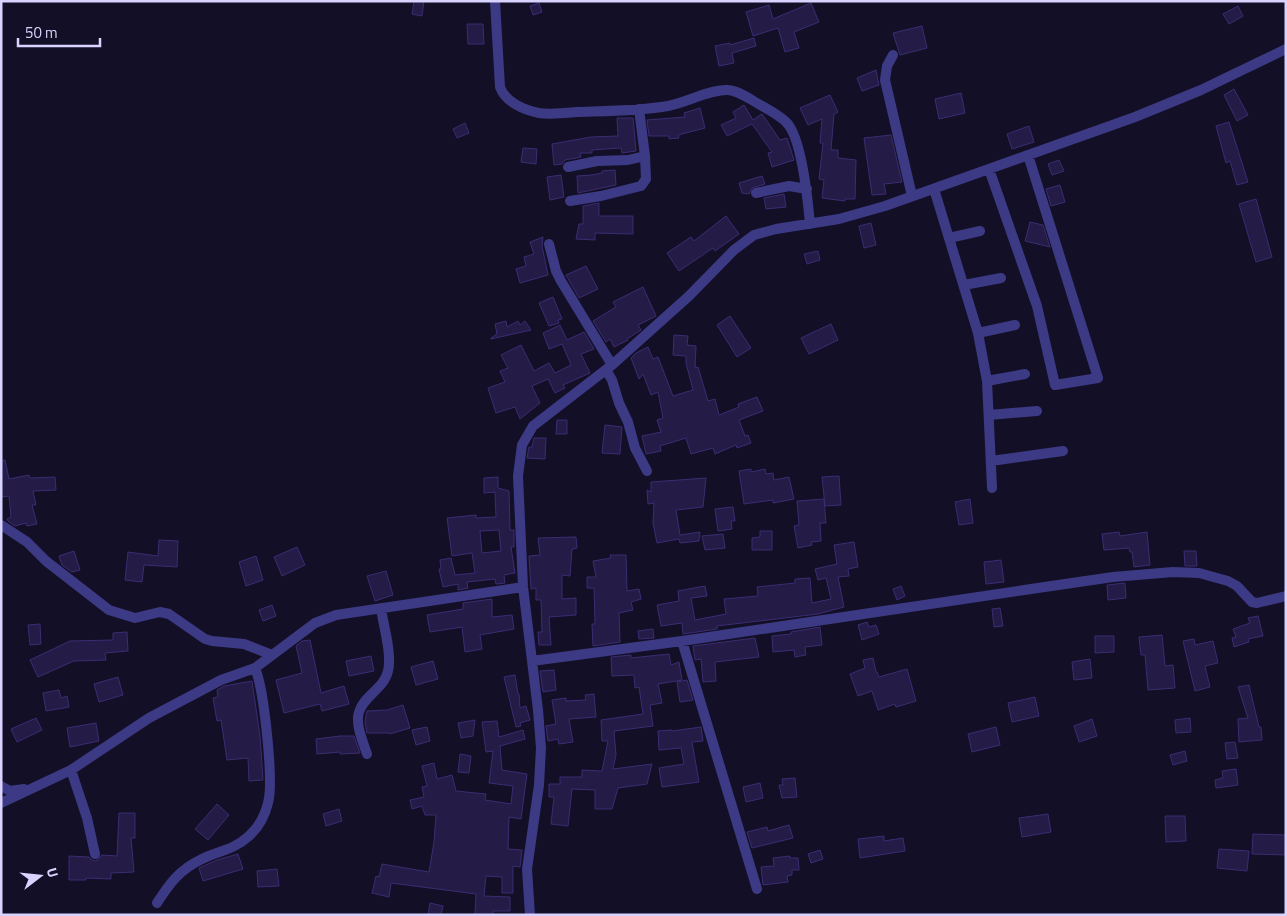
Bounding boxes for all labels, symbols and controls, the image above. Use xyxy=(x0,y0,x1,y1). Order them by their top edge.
scale bar xyxy=(18,15,100,47)
text: 50 m xyxy=(25,21,58,44)
north arrow xyxy=(15,851,65,901)
text: U xyxy=(42,865,64,880)

